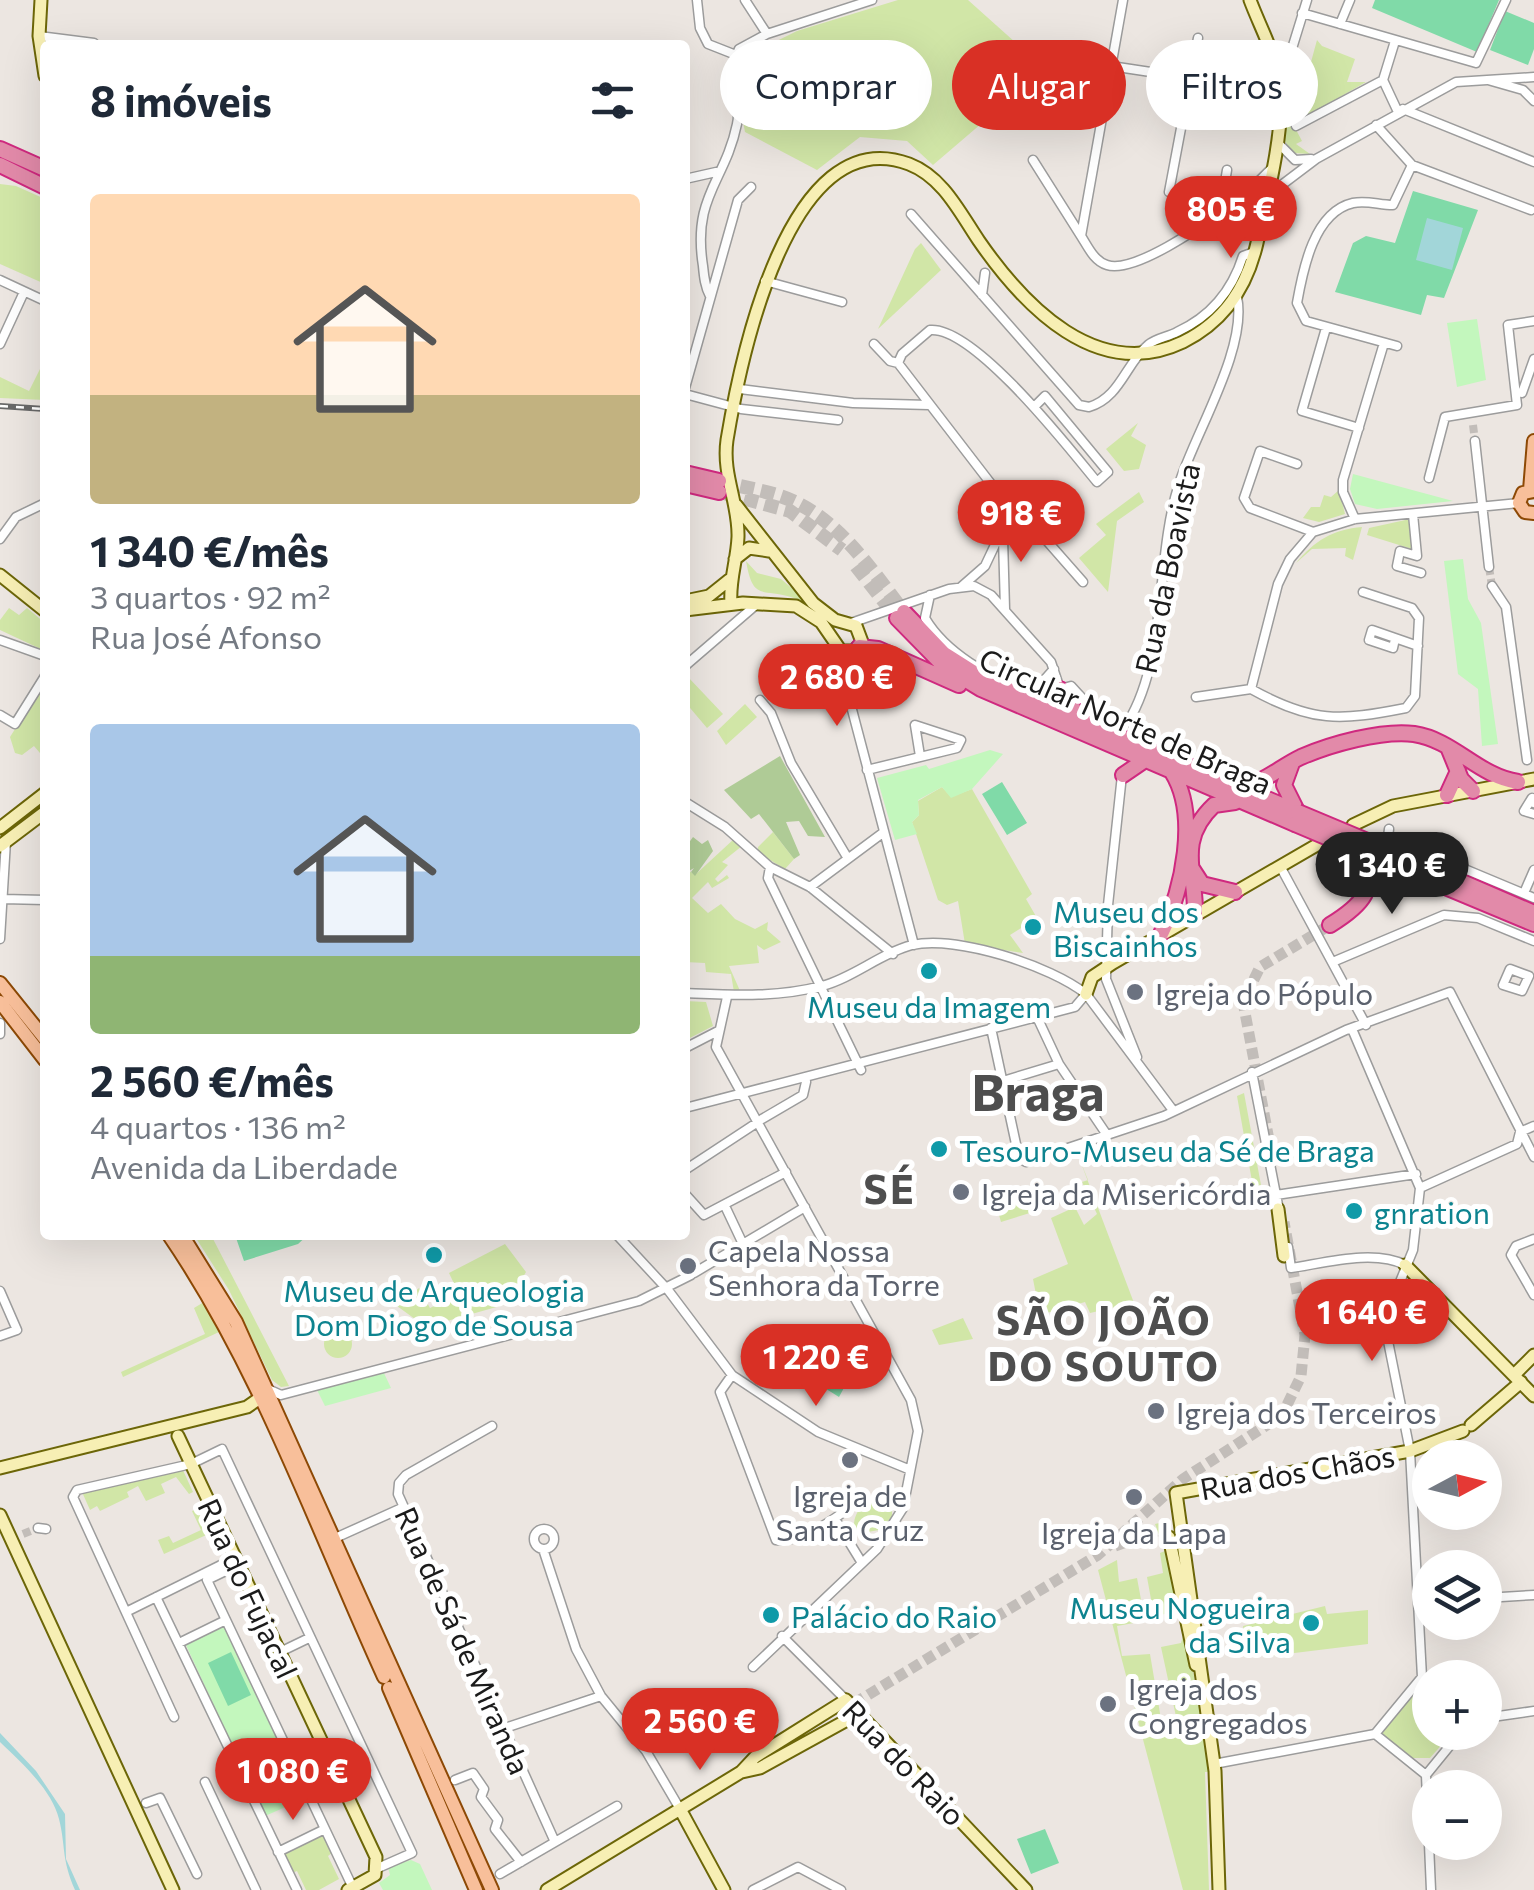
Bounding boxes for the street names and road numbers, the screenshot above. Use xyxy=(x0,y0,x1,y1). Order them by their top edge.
street label: Rua da Boavista xyxy=(1126,459,1206,677)
street label: Circular Norte de Braga xyxy=(974,639,1278,801)
street label: Rua dos Chãos xyxy=(1197,1436,1397,1506)
street label: Rua do Fujacal xyxy=(191,1492,307,1684)
street label: Rua de Sá de Miranda xyxy=(388,1501,540,1779)
street label: Rua do Raio xyxy=(836,1691,974,1833)

